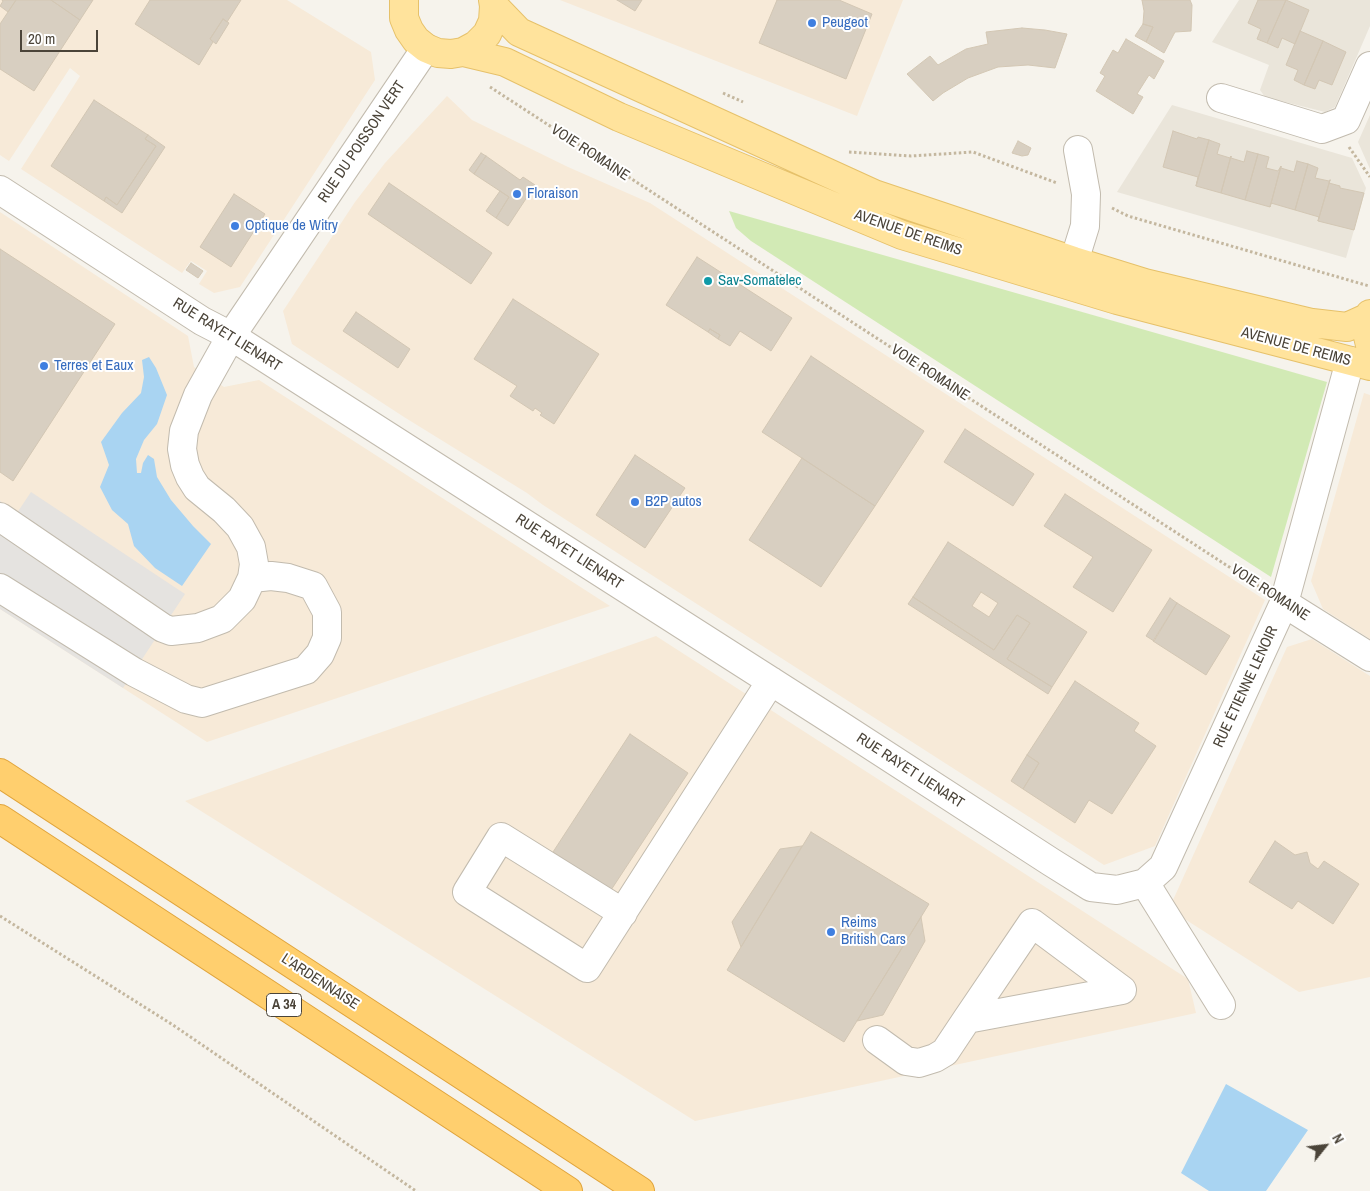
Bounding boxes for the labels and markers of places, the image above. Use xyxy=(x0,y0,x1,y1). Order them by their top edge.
place label: Peugeot xyxy=(822,14,868,32)
marker: Peugeot xyxy=(806,17,818,29)
place label: Floraison xyxy=(527,185,578,203)
marker: Floraison xyxy=(511,188,523,200)
place label: Optique de Witry xyxy=(245,217,338,235)
marker: Optique de Witry xyxy=(229,220,241,232)
place label: Sav-Somatelec xyxy=(718,272,801,290)
marker: Sav-Somatelec xyxy=(702,275,714,287)
place label: Terres et Eaux xyxy=(54,357,133,375)
marker: Terres et Eaux xyxy=(38,360,50,372)
place label: B2P autos xyxy=(645,493,702,511)
marker: B2P autos xyxy=(629,496,641,508)
place label: Reims British Cars xyxy=(841,914,906,949)
marker: Reims British Cars xyxy=(825,926,837,938)

